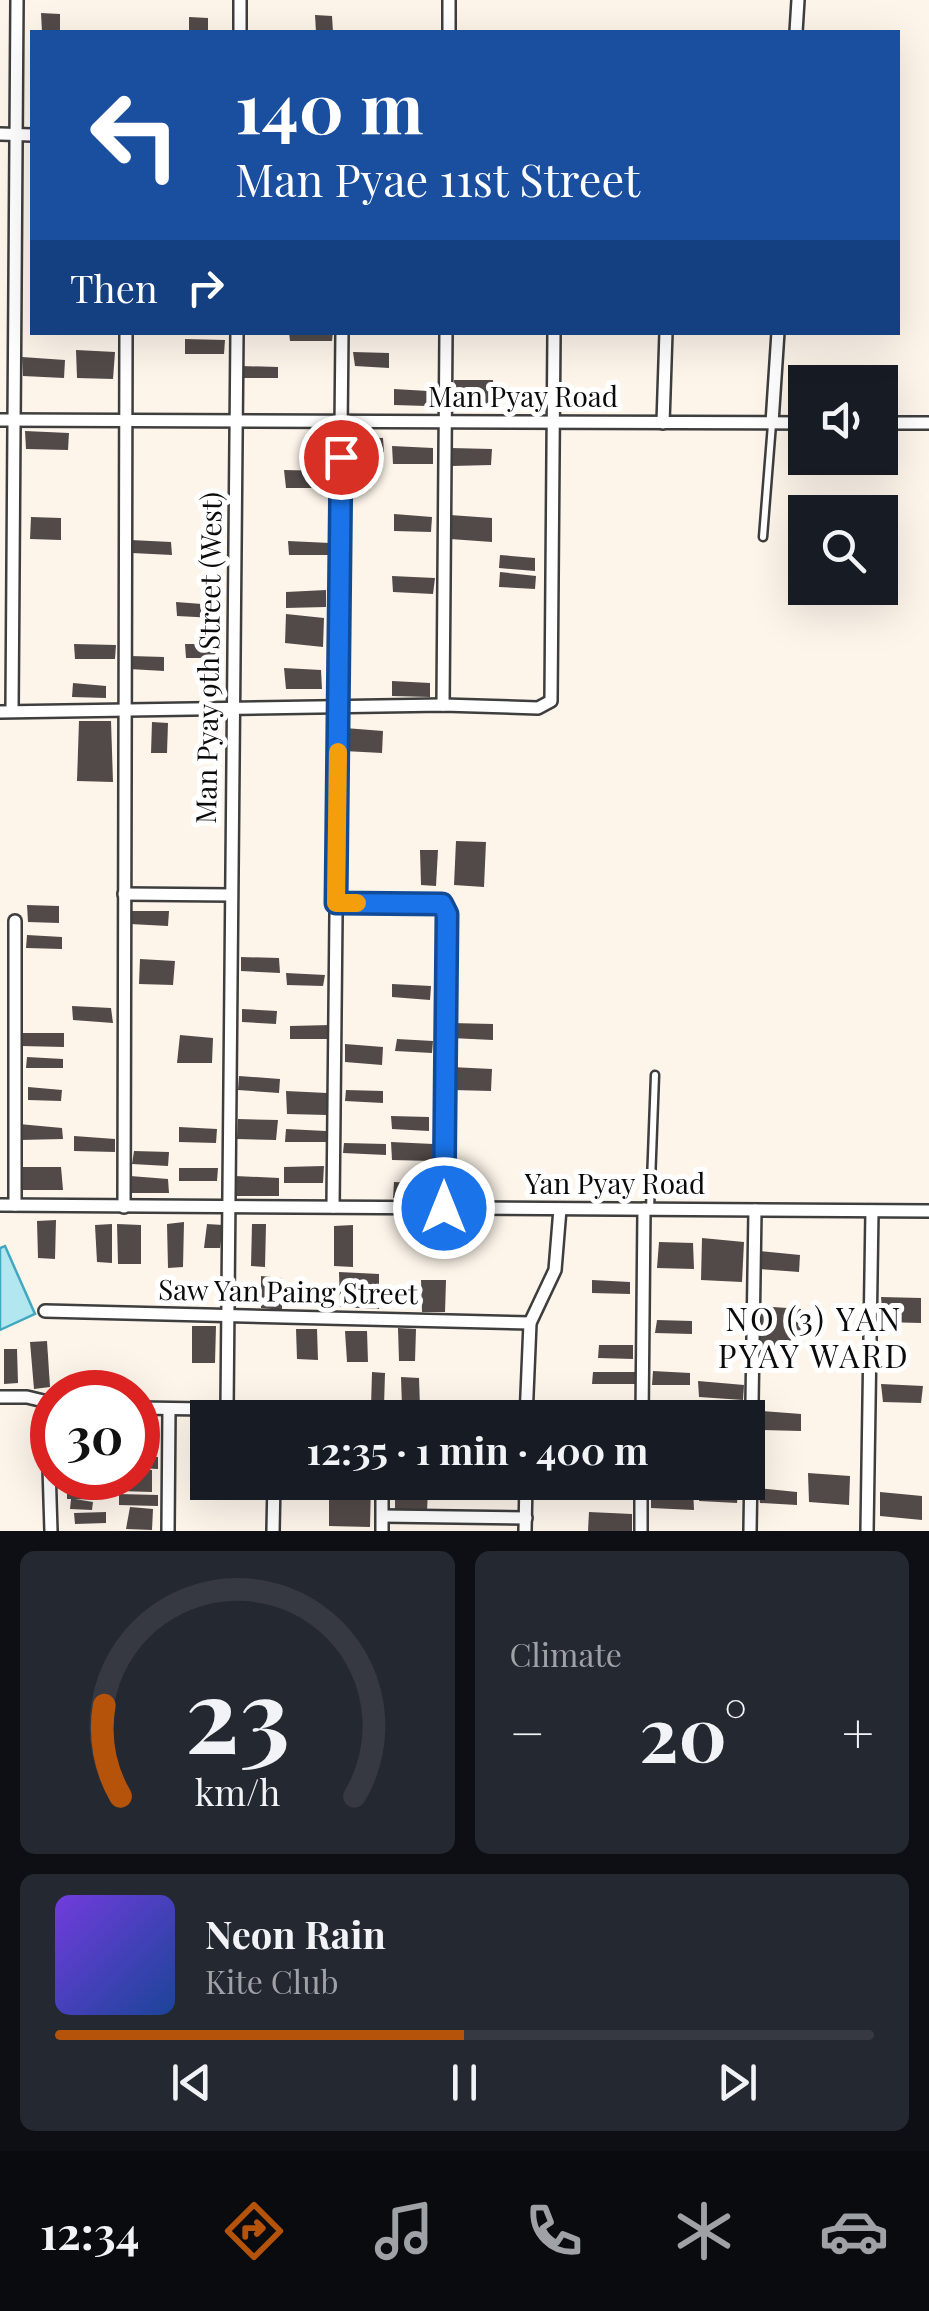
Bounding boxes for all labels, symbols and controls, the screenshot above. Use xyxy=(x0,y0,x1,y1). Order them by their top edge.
text: 140 m xyxy=(235,58,424,152)
icon: left xyxy=(70,70,200,200)
text: Man Pyae 11st Street xyxy=(235,148,640,208)
icon: right xyxy=(178,260,233,315)
text: Then xyxy=(70,262,158,313)
map controls xyxy=(788,365,898,605)
button: sound xyxy=(788,365,898,475)
street label: Man Pyay Road xyxy=(428,377,618,414)
pin xyxy=(299,415,384,500)
icon: arrive xyxy=(314,430,369,485)
street label: Man Pyay 9th Street (West) xyxy=(186,492,229,824)
button: search xyxy=(788,495,898,605)
position arrow xyxy=(392,1156,496,1260)
street label: Yan Pyay Road xyxy=(524,1164,705,1201)
street label: Saw Yan Paing Street xyxy=(158,1270,419,1311)
district label: NO (3) YAN PYAY WARD xyxy=(718,1296,910,1376)
speed limit sign: 30 xyxy=(30,1370,160,1500)
text: 12:35 · 1 min · 400 m xyxy=(307,1424,648,1475)
text: Climate xyxy=(510,1632,622,1675)
text: 23 xyxy=(185,1641,290,1780)
text: 20° xyxy=(639,1681,747,1781)
text: − xyxy=(510,1694,545,1768)
text: + xyxy=(842,1694,874,1768)
text: km/h xyxy=(194,1767,280,1815)
text: Neon Rain xyxy=(205,1908,386,1959)
text: Kite Club xyxy=(205,1959,339,2002)
icon: previous xyxy=(164,2055,219,2110)
icon: pause xyxy=(437,2055,492,2110)
icon: next xyxy=(710,2055,765,2110)
icon: directions xyxy=(219,2196,289,2266)
icon: music xyxy=(369,2196,439,2266)
icon: phone xyxy=(519,2196,589,2266)
icon: climate xyxy=(669,2196,739,2266)
icon: car xyxy=(819,2196,889,2266)
text: 12:34 xyxy=(40,2201,140,2261)

